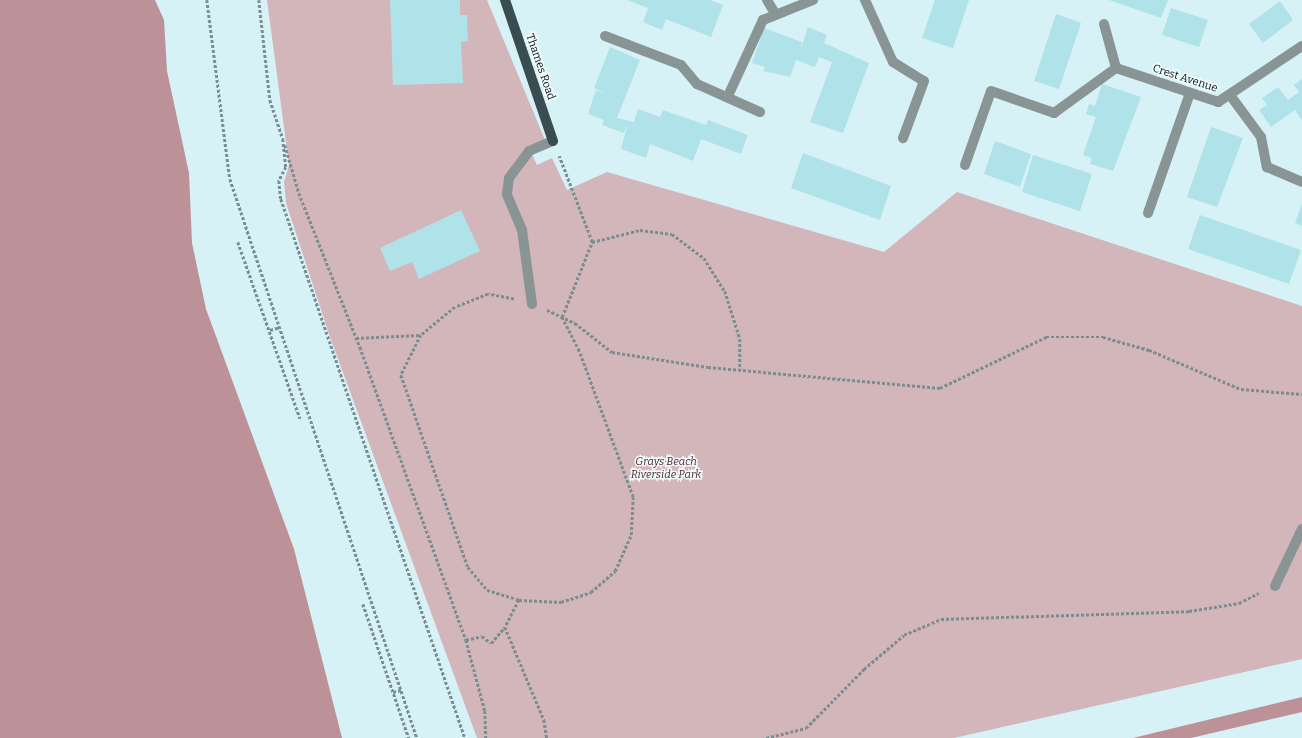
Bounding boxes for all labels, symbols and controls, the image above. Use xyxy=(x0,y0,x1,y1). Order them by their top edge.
street label: Thames Road xyxy=(523,32,557,102)
street label: Crest Avenue xyxy=(1151,62,1219,96)
park label: Grays Beach Riverside Park xyxy=(631,456,701,482)

